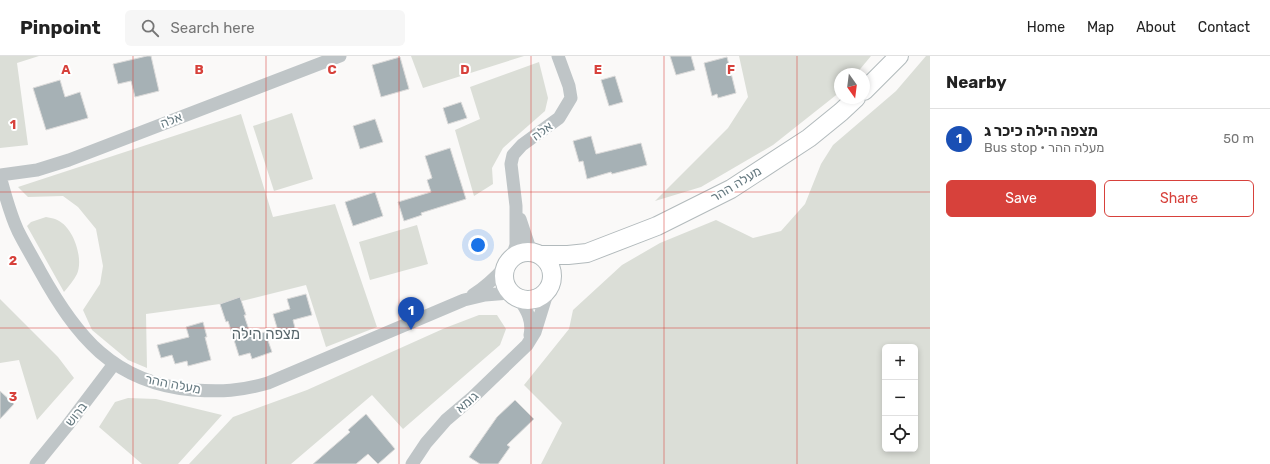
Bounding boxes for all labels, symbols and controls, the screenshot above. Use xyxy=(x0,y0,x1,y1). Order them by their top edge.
search box xyxy=(125,10,405,46)
text: Pinpoint xyxy=(20,16,101,39)
icon: search xyxy=(139,17,161,39)
text: Search here xyxy=(171,19,255,37)
text: Home xyxy=(1027,19,1065,36)
text: Map xyxy=(1087,19,1114,36)
text: About xyxy=(1136,19,1176,36)
text: Contact xyxy=(1198,19,1250,36)
text: A xyxy=(61,62,71,77)
text: B xyxy=(194,62,204,77)
text: C xyxy=(327,62,337,77)
text: D xyxy=(460,62,470,77)
text: E xyxy=(594,62,602,77)
text: F xyxy=(727,62,735,77)
north arrow xyxy=(834,68,870,104)
text: Nearby xyxy=(946,72,1007,92)
street label: אלה xyxy=(158,109,184,131)
text: 1 xyxy=(10,117,16,132)
street label: אלה xyxy=(529,118,555,144)
text: מצפה הילה כיכר ג xyxy=(984,122,1098,140)
text: 1 xyxy=(956,131,962,146)
text: 50 m xyxy=(1223,131,1254,146)
text: Bus stop · מעלה ההר xyxy=(984,140,1104,155)
street label: מעלה ההר xyxy=(708,163,764,205)
button: Save xyxy=(946,180,1096,217)
button: Share xyxy=(1104,180,1254,217)
your location xyxy=(468,235,488,255)
text: 2 xyxy=(9,253,17,268)
pin: 1 xyxy=(398,297,424,330)
district label: מצפה הילה xyxy=(232,325,300,343)
map controls xyxy=(882,344,918,452)
button: + xyxy=(882,344,918,380)
street label: מעלה ההר xyxy=(144,371,202,397)
button: − xyxy=(882,380,918,416)
street label: גומא xyxy=(453,388,481,416)
text: 3 xyxy=(9,389,18,404)
street label: ברוש xyxy=(62,399,90,429)
button: locate xyxy=(882,416,918,452)

